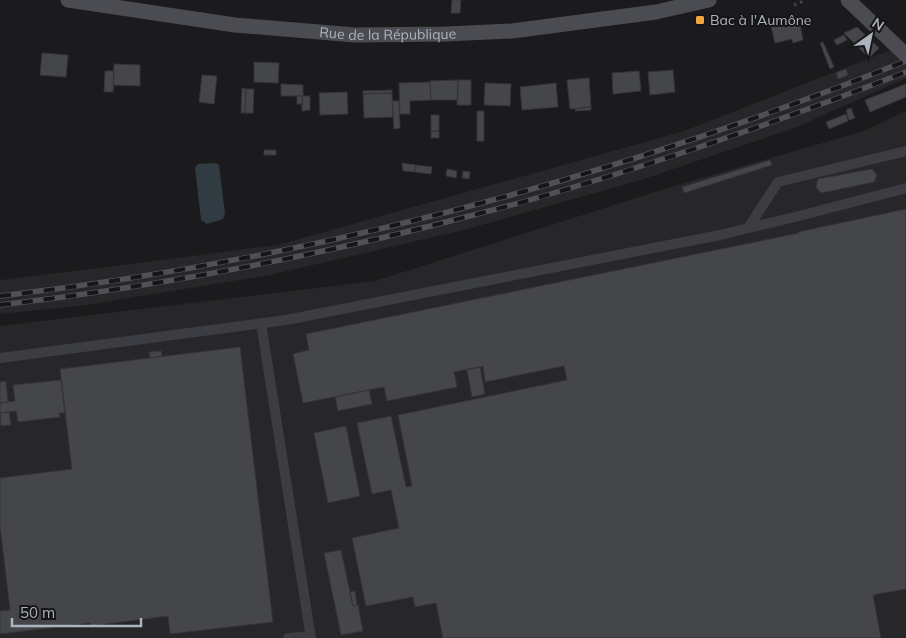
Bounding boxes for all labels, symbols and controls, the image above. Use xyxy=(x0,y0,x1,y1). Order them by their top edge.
north arrow xyxy=(846,10,896,60)
place label: Bac à l'Aumône xyxy=(710,11,811,29)
marker: Bac à l'Aumône xyxy=(694,14,706,26)
text: N xyxy=(869,14,887,35)
street label: Rue de la République xyxy=(319,23,457,44)
scale bar xyxy=(12,596,141,628)
text: 50 m xyxy=(20,603,55,622)

